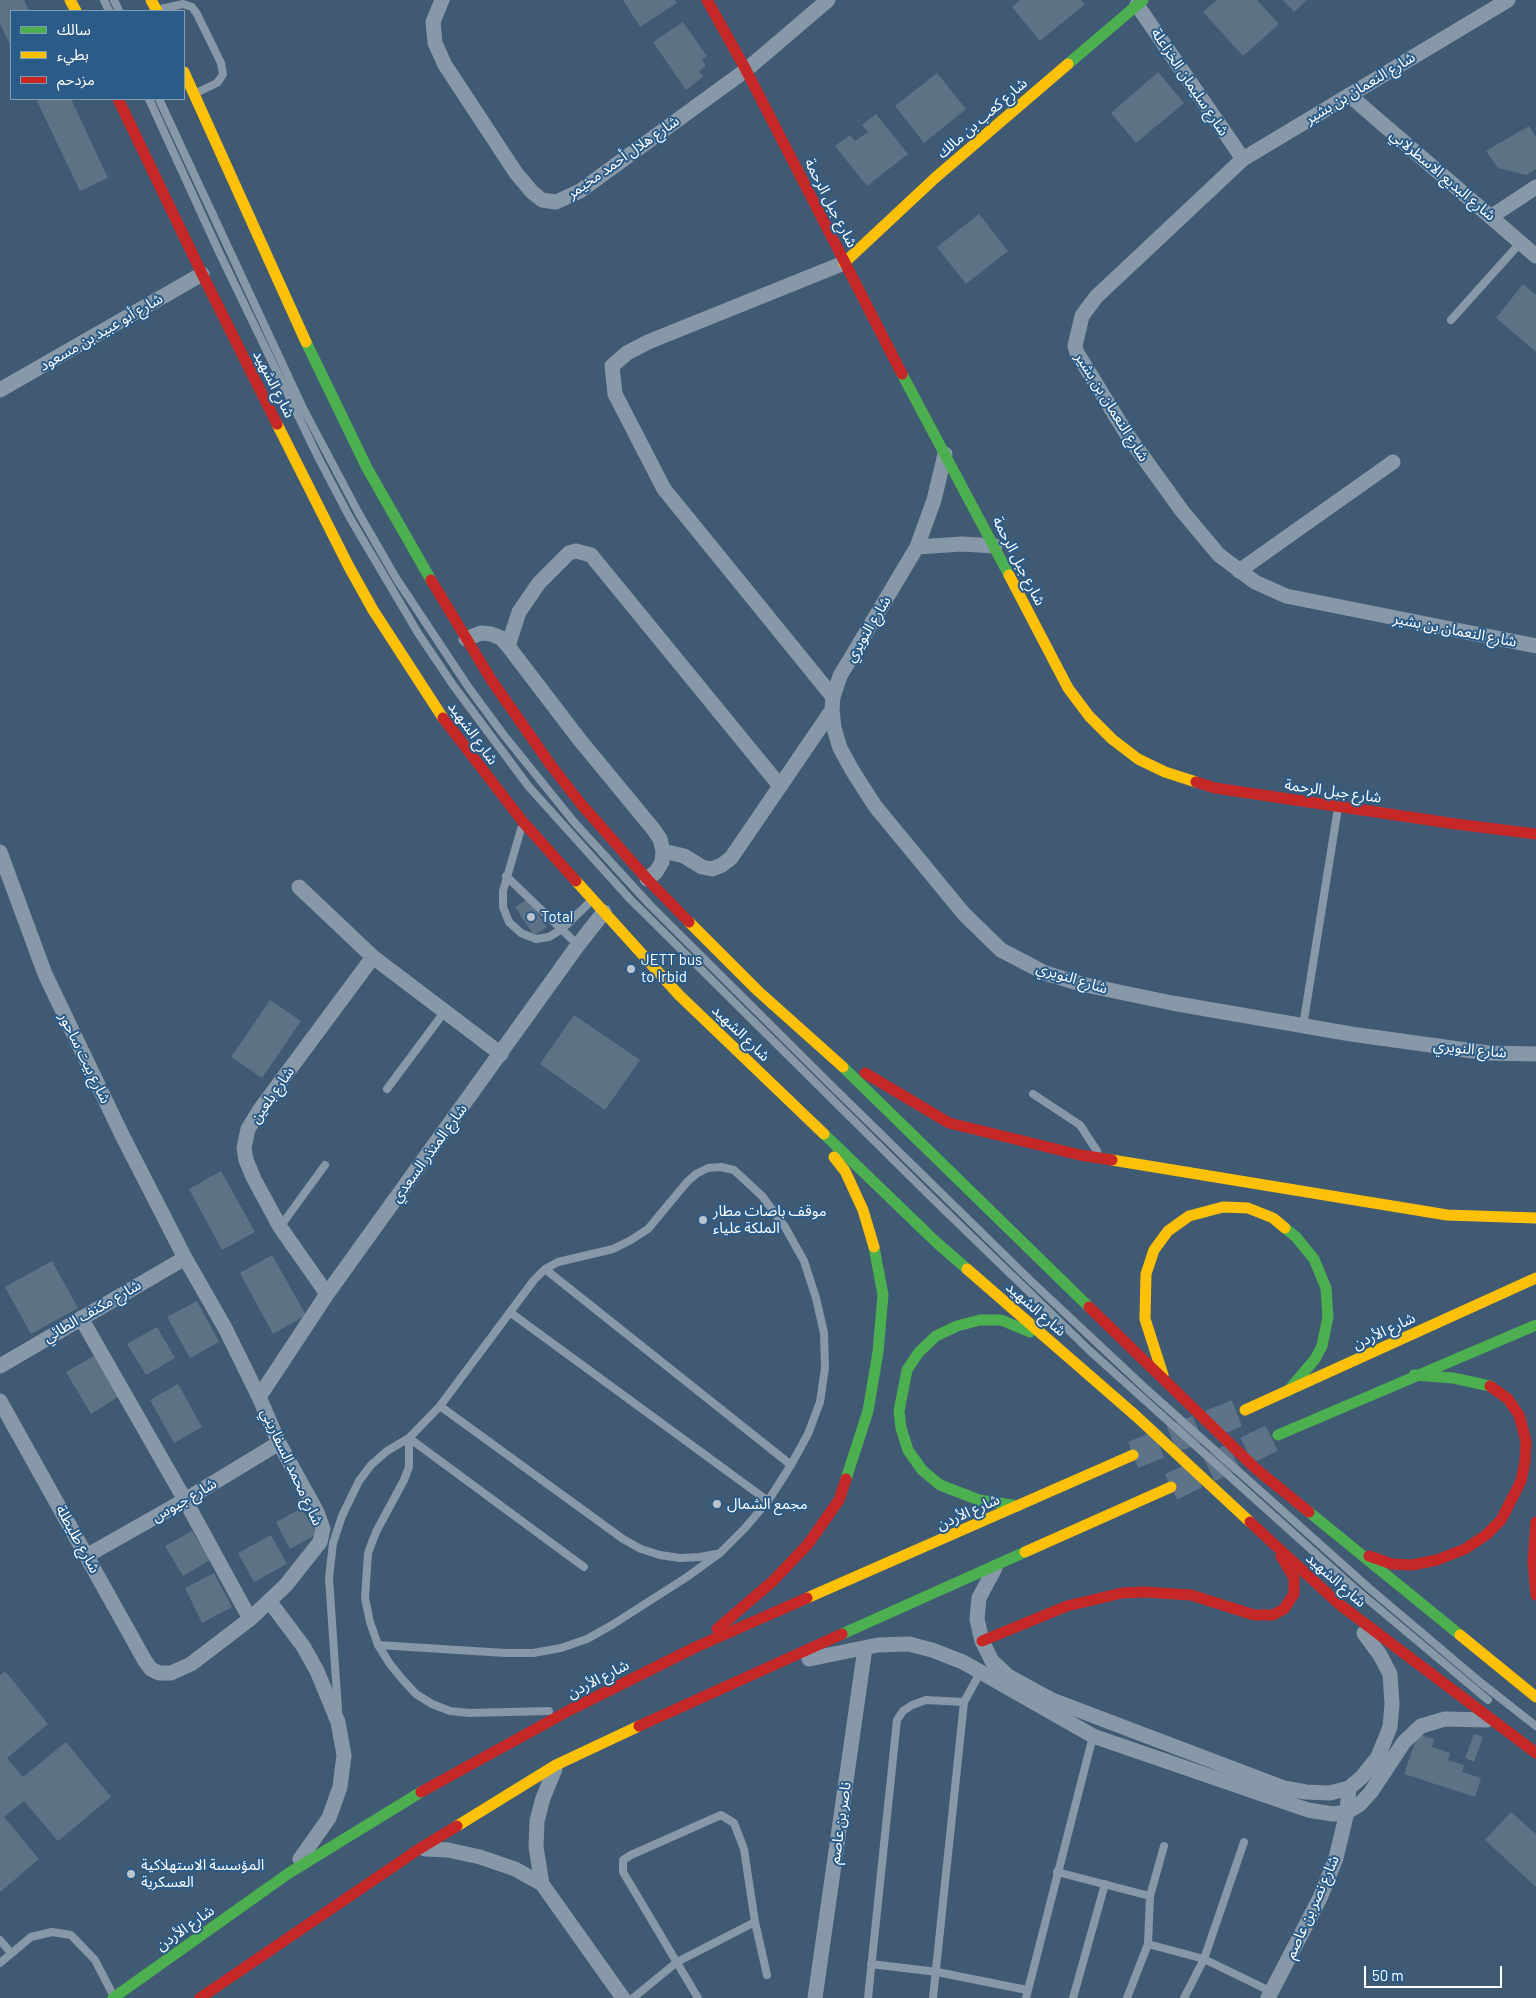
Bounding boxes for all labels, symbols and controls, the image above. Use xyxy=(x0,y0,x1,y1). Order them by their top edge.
legend xyxy=(10,10,185,100)
text: سالك xyxy=(57,20,91,38)
street label: شارع سليمان الخزاعلة xyxy=(1147,25,1233,139)
text: بطيء xyxy=(57,45,89,63)
street label: شارع النعمان بن بشير xyxy=(1302,48,1418,128)
text: مزدحم xyxy=(57,70,95,88)
street label: شارع كعب بن مالك xyxy=(933,74,1031,162)
street label: شارع هلال أحمد مخيمر xyxy=(563,112,683,202)
street label: شارع البديع الاسطرلابي xyxy=(1387,126,1499,224)
street label: شارع جبل الرحمة xyxy=(801,155,861,251)
street label: شارع أبو عبيد بن مسعود xyxy=(36,289,166,375)
street label: شارع الشهيد xyxy=(249,347,299,421)
street label: شارع النعمان بن بشير xyxy=(1071,349,1153,465)
street label: شارع جبل الرحمة xyxy=(989,513,1049,609)
street label: شارع النويري xyxy=(841,593,895,665)
street label: شارع النعمان بن بشير xyxy=(1392,609,1518,651)
street label: شارع الشهيد xyxy=(444,698,502,768)
street label: شارع جبل الرحمة xyxy=(1283,775,1383,807)
place label: Total xyxy=(541,908,573,926)
marker: Total xyxy=(525,911,537,923)
place label: JETT bus to Irbid xyxy=(641,951,702,986)
street label: شارع النويري xyxy=(1034,959,1110,997)
marker: JETT bus to Irbid xyxy=(625,963,637,975)
street label: شارع الشهيد xyxy=(708,1001,774,1065)
street label: شارع بيت ساحور xyxy=(55,1010,115,1106)
street label: شارع النويري xyxy=(1432,1036,1508,1062)
street label: شارع بلعين xyxy=(246,1063,298,1127)
street label: شارع المنذر السعدي xyxy=(387,1100,471,1206)
place label: موقف باصات مطار الملكة علياء xyxy=(713,1202,827,1237)
marker: موقف باصات مطار الملكة علياء xyxy=(697,1214,709,1226)
street label: شارع مكنف الطائي xyxy=(40,1276,144,1346)
street label: شارع الشهيد xyxy=(1002,1278,1070,1340)
street label: شارع الأردن xyxy=(1350,1309,1418,1353)
street label: شارع محمد السفاريني xyxy=(257,1406,327,1528)
street label: شارع جيوس xyxy=(148,1474,220,1526)
street label: شارع الأردن xyxy=(934,1490,1002,1534)
place label: مجمع الشمال xyxy=(727,1495,808,1513)
marker: مجمع الشمال xyxy=(711,1498,723,1510)
street label: شارع طليطلة xyxy=(52,1502,104,1576)
street label: شارع الشهيد xyxy=(1302,1549,1370,1611)
street label: شارع الأردن xyxy=(564,1656,632,1702)
street label: ناصر بن عاصم xyxy=(825,1781,855,1865)
street label: شارع نصر بن عاصم xyxy=(1281,1852,1343,1962)
place label: المؤسسة الاستهلاكية العسكرية xyxy=(141,1856,264,1891)
marker: المؤسسة الاستهلاكية العسكرية xyxy=(125,1868,137,1880)
street label: شارع الأردن xyxy=(152,1901,218,1955)
scale bar xyxy=(1366,1956,1504,1988)
text: 50 m xyxy=(1372,1966,1404,1984)

